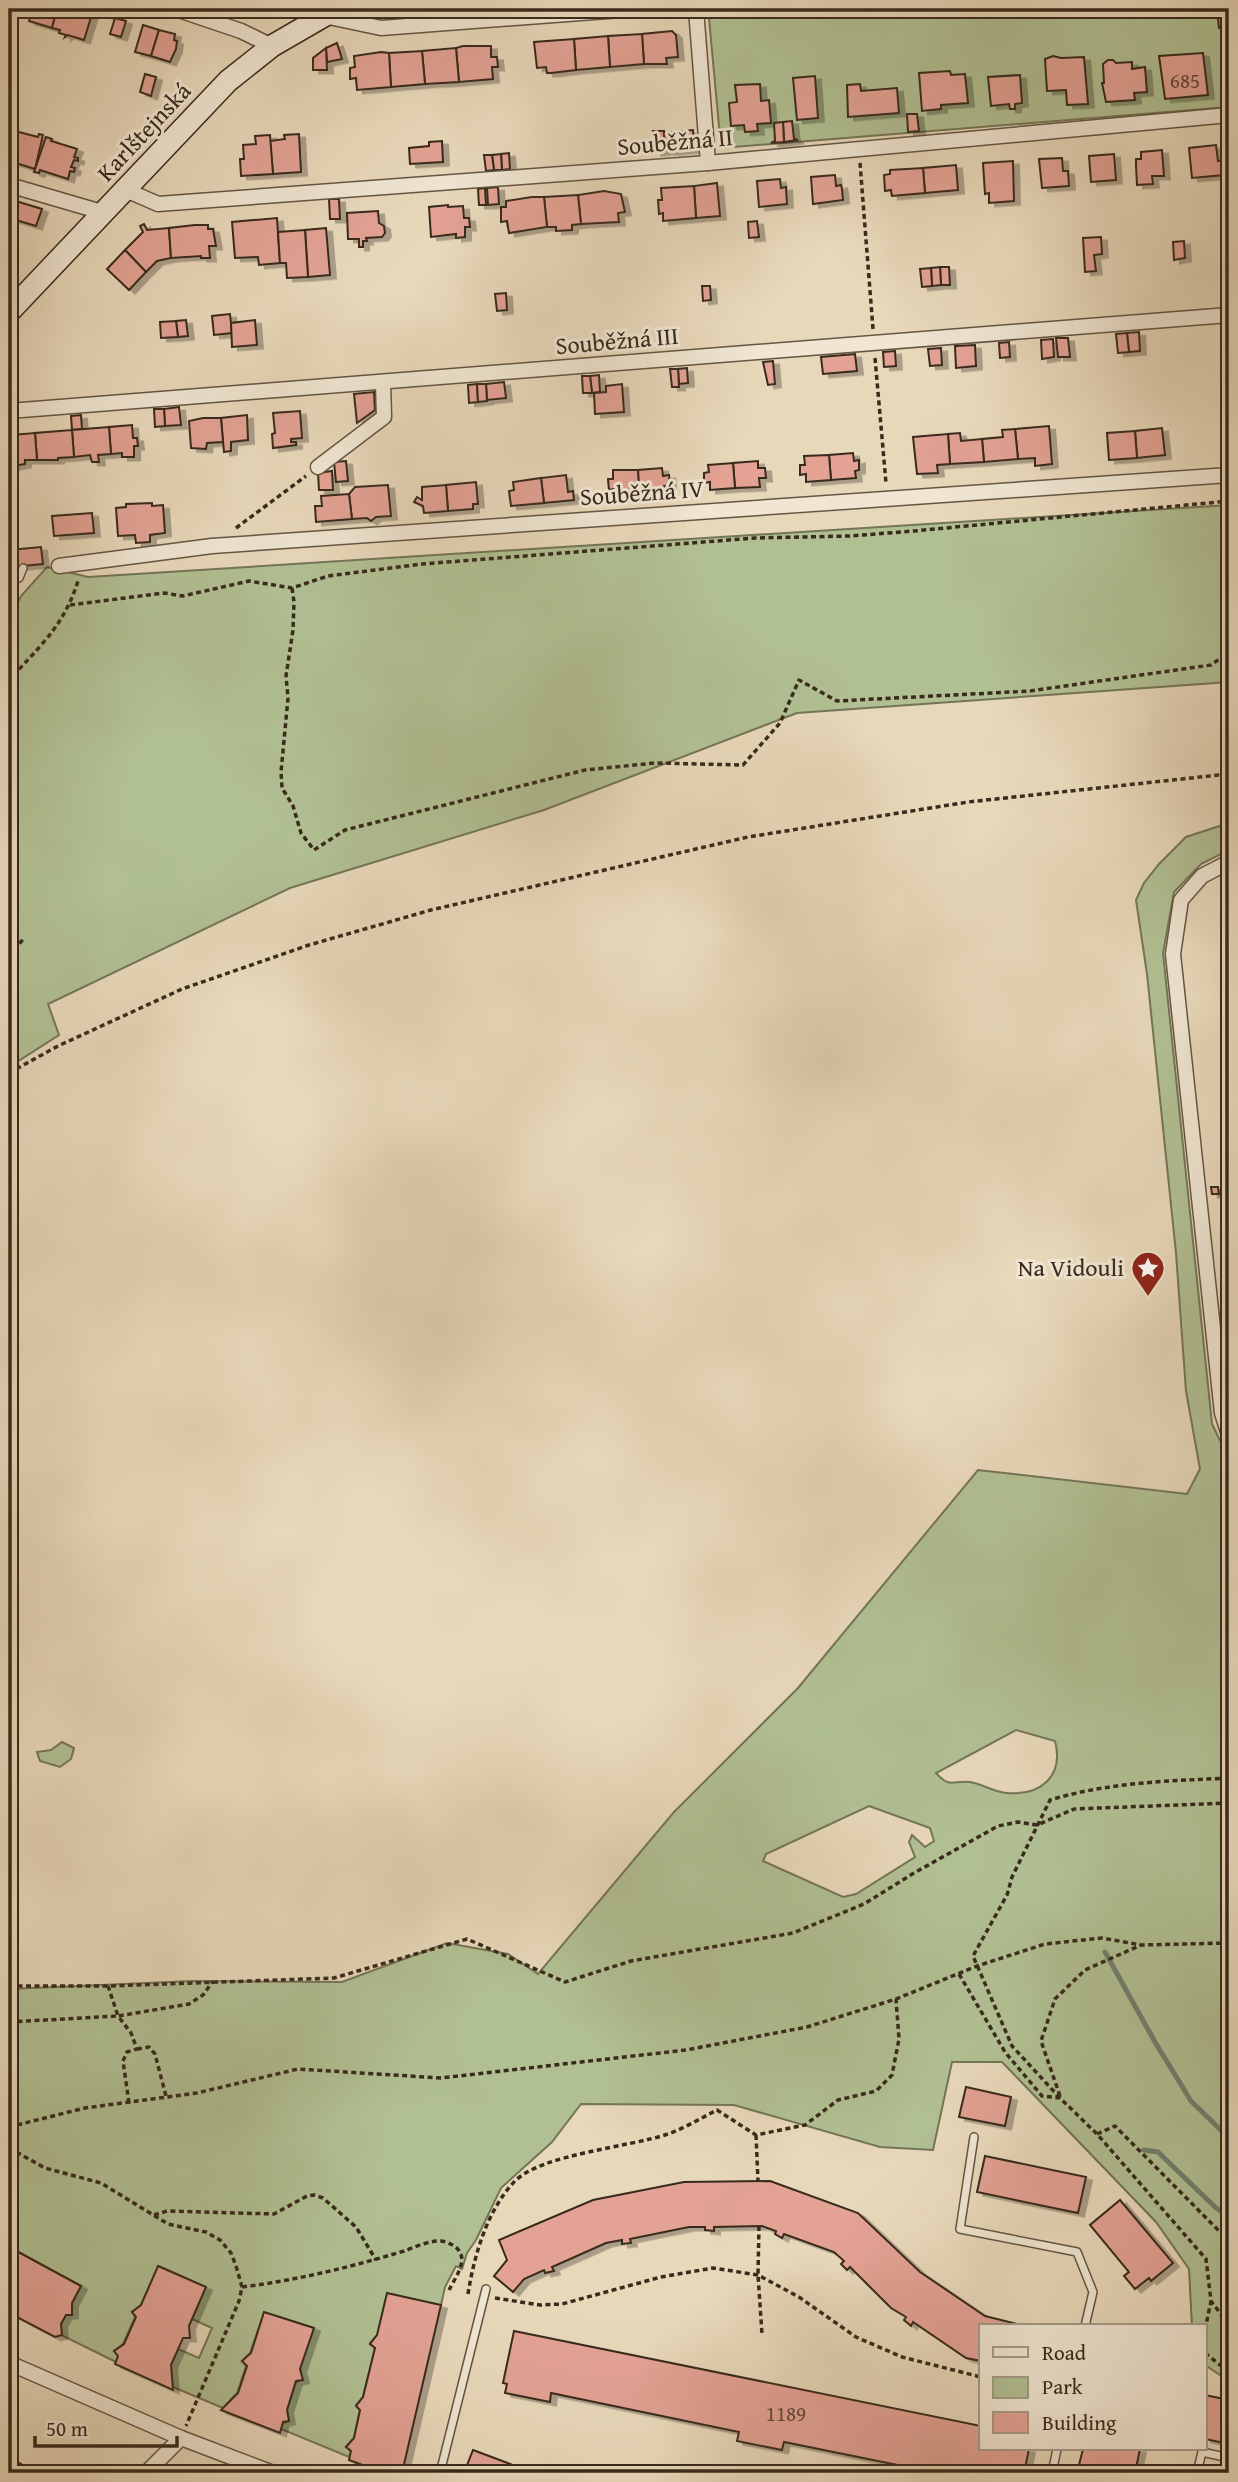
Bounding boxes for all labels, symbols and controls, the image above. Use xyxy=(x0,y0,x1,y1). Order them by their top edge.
house number: 685 xyxy=(1170,65,1200,96)
street label: Karlštejnská xyxy=(88,74,199,189)
street label: Souběžná Ⅱ xyxy=(616,119,734,164)
street label: Souběžná Ⅲ xyxy=(554,318,680,363)
street label: Souběžná Ⅳ xyxy=(579,471,705,514)
place icon: Na Vidouli xyxy=(1129,1249,1167,1298)
place label: Na Vidouli xyxy=(1018,1250,1124,1285)
legend xyxy=(979,2324,1206,2450)
text: Road xyxy=(1042,2337,1087,2368)
text: Park xyxy=(1042,2371,1083,2402)
house number: 1189 xyxy=(766,2398,806,2429)
scale bar xyxy=(35,2405,177,2449)
text: Building xyxy=(1042,2407,1117,2438)
text: 50 m xyxy=(46,2413,88,2444)

